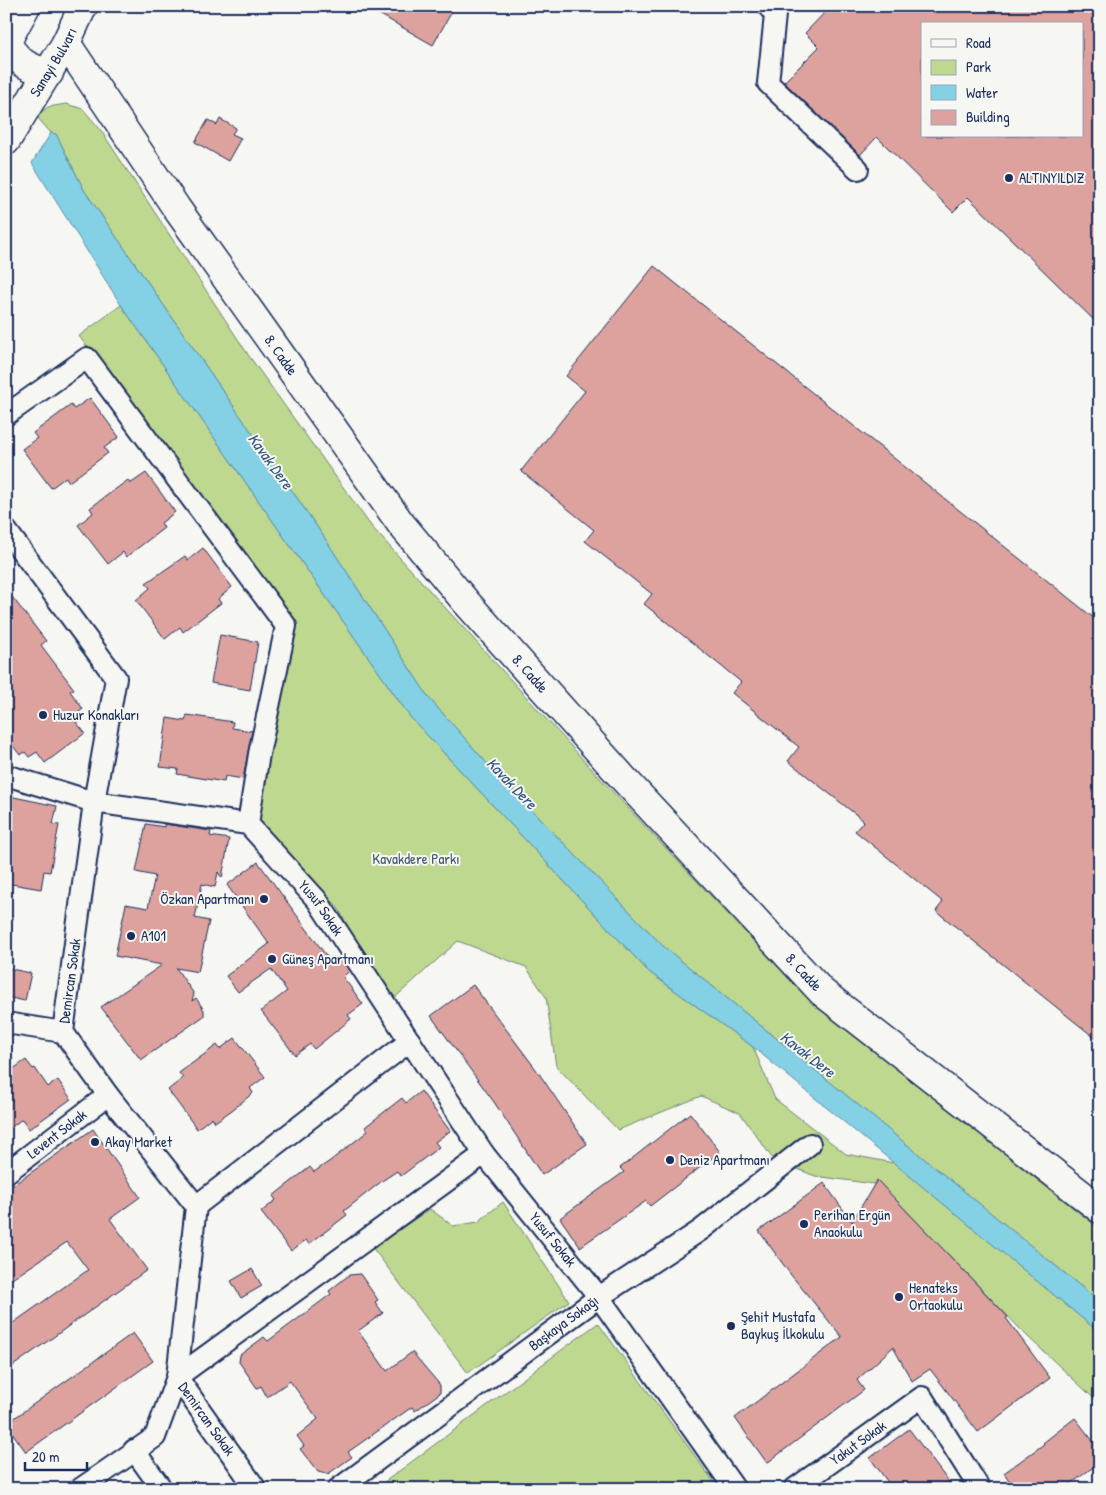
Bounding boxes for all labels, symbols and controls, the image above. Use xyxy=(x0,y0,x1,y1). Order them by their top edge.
legend xyxy=(921,22,1084,138)
street label: Sanayi Bulvarı xyxy=(24,24,82,101)
text: Road xyxy=(966,32,991,53)
text: Park xyxy=(966,56,991,77)
text: Water xyxy=(966,82,998,103)
text: Building xyxy=(966,106,1010,127)
place label: ALTINYILDIZ xyxy=(1019,167,1085,188)
marker: ALTINYILDIZ xyxy=(1003,172,1015,184)
street label: 8. Cadde xyxy=(260,330,303,379)
water label: Kavak Dere xyxy=(243,429,299,494)
street label: 8. Cadde xyxy=(508,650,553,697)
place label: Huzur Konakları xyxy=(53,704,139,725)
marker: Huzur Konakları xyxy=(37,709,49,721)
water label: Kavak Dere xyxy=(482,752,543,814)
park label: Kavakdere Parkı xyxy=(372,848,460,869)
street label: Yusuf Sokak xyxy=(294,875,349,940)
place label: Özkan Apartmanı xyxy=(160,888,254,909)
marker: Özkan Apartmanı xyxy=(258,893,270,905)
place label: A101 xyxy=(141,925,166,946)
marker: A101 xyxy=(125,930,137,942)
street label: Demircan Sokak xyxy=(53,937,86,1025)
place label: Güneş Apartmanı xyxy=(282,948,374,969)
street label: 8. Cadde xyxy=(781,948,827,996)
marker: Güneş Apartmanı xyxy=(266,953,278,965)
water label: Kavak Dere xyxy=(776,1026,841,1083)
street label: Levent Sokak xyxy=(22,1104,91,1163)
place label: Akay Market xyxy=(105,1131,173,1152)
marker: Akay Market xyxy=(89,1136,101,1148)
place label: Deniz Apartmanı xyxy=(680,1149,770,1170)
marker: Deniz Apartmanı xyxy=(664,1154,676,1166)
place label: Perihan Ergün Anaokulu xyxy=(814,1204,891,1242)
street label: Yusuf Sokak xyxy=(525,1207,582,1271)
marker: Perihan Ergün Anaokulu xyxy=(798,1218,810,1230)
place label: Henateks Ortaokulu xyxy=(909,1277,962,1315)
street label: Başkaya Sokağı xyxy=(524,1290,603,1356)
marker: Henateks Ortaokulu xyxy=(893,1291,905,1303)
place label: Şehit Mustafa Baykuş İlkokulu xyxy=(741,1306,824,1344)
marker: Şehit Mustafa Baykuş İlkokulu xyxy=(725,1320,737,1332)
street label: Demircan Sokak xyxy=(174,1378,240,1460)
street label: Yakut Sokak xyxy=(825,1415,890,1470)
scale bar xyxy=(25,1440,88,1472)
text: 20 m xyxy=(32,1446,59,1467)

